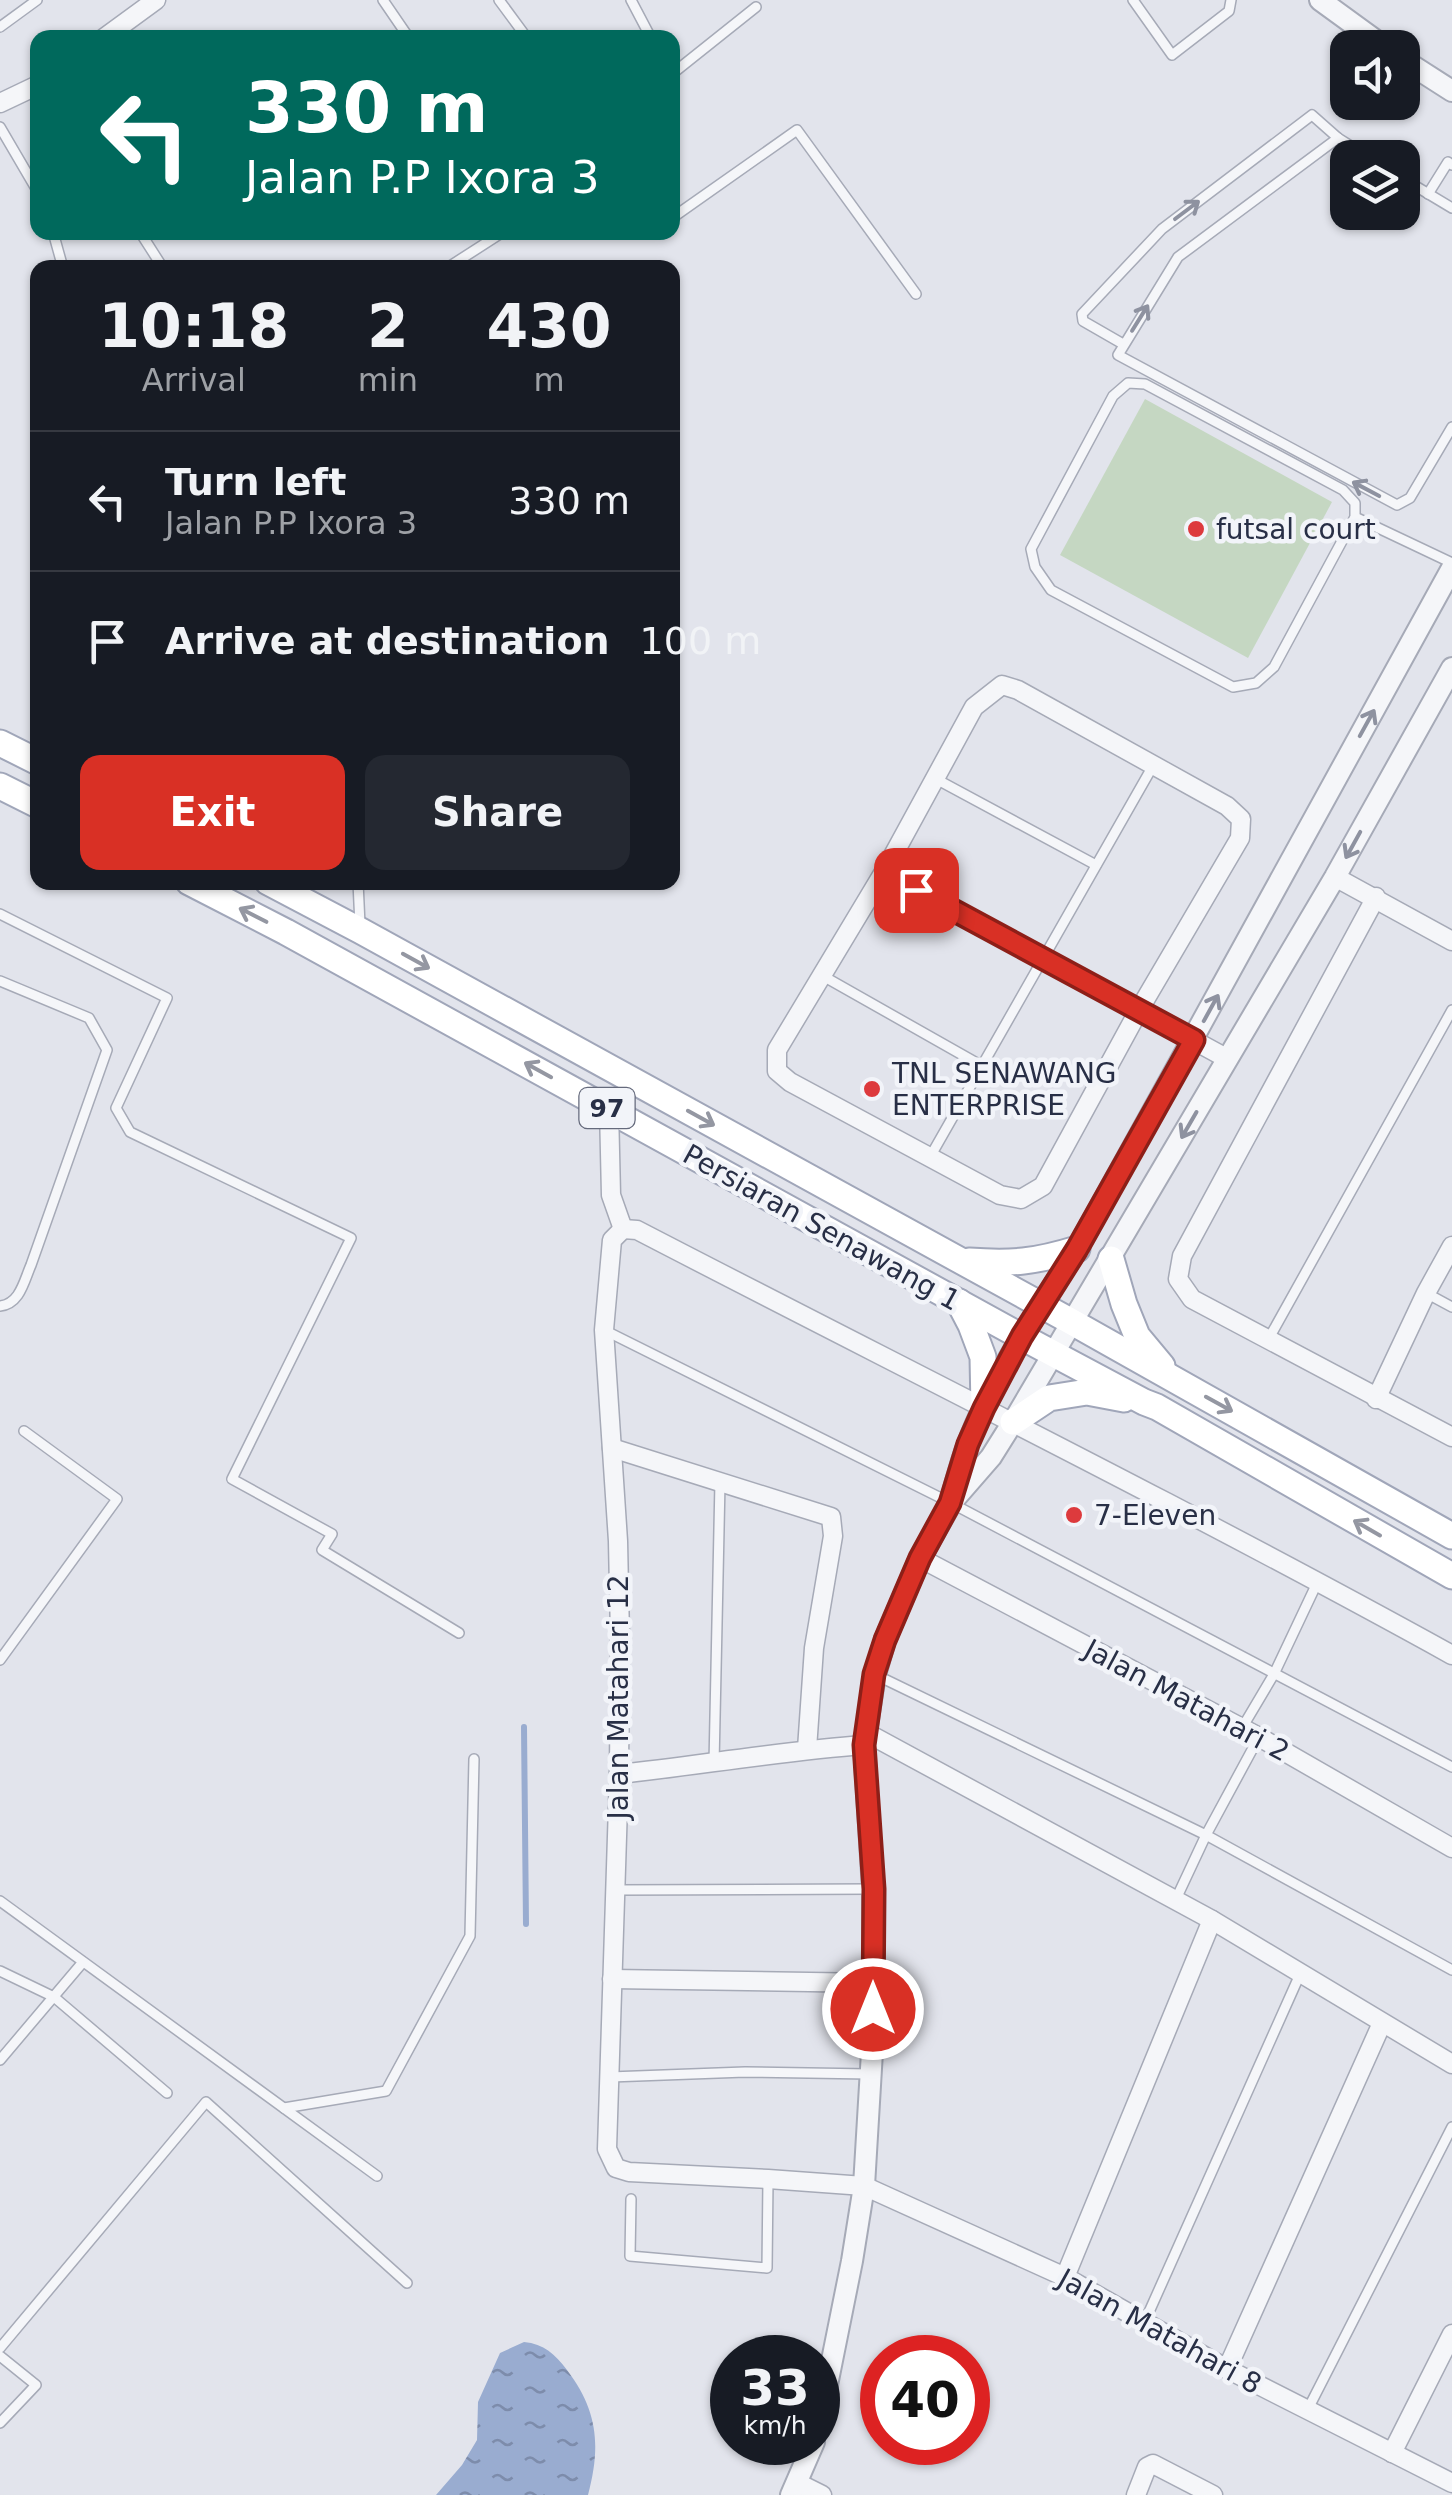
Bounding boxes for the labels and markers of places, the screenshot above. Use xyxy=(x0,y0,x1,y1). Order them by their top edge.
place label: futsal court xyxy=(1216,513,1376,546)
marker: futsal court xyxy=(1185,518,1207,540)
pin xyxy=(874,848,959,933)
place label: TNL SENAWANG ENTERPRISE xyxy=(891,1057,1117,1122)
marker: TNL SENAWANG ENTERPRISE xyxy=(861,1078,883,1100)
place label: 7-Eleven xyxy=(1094,1499,1216,1532)
marker: 7-Eleven xyxy=(1063,1504,1085,1526)

